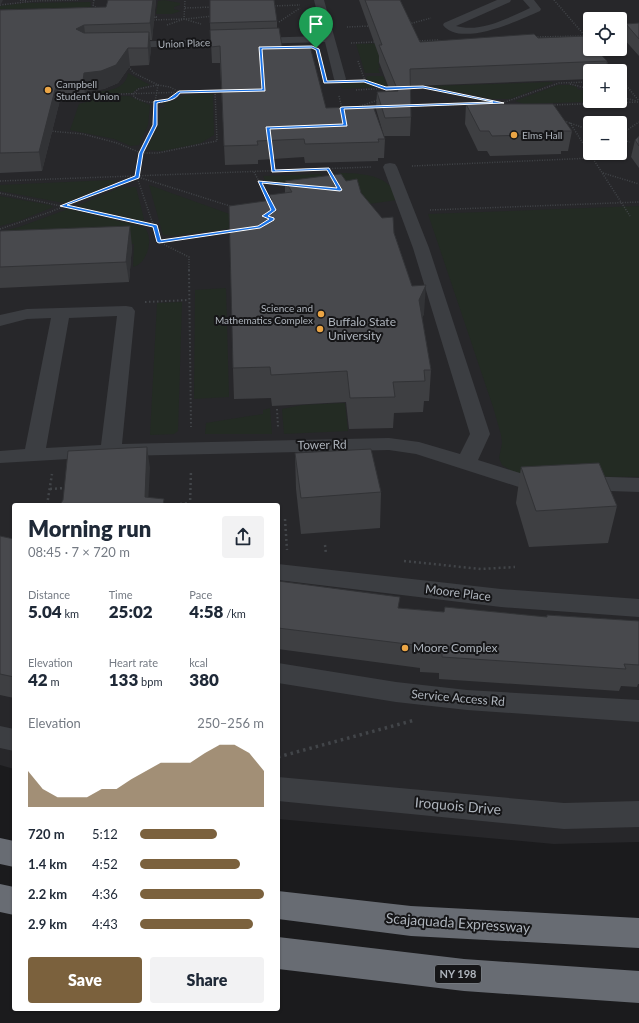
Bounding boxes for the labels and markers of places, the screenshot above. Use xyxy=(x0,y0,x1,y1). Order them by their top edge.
pin xyxy=(299,7.0,333,48)
place label: Campbell Student Union xyxy=(56,78,119,102)
marker: Campbell Student Union xyxy=(43,85,53,95)
place label: Elms Hall xyxy=(522,129,562,141)
marker: Elms Hall xyxy=(509,130,519,140)
place label: Science and Mathematics Complex xyxy=(215,302,313,326)
marker: Science and Mathematics Complex xyxy=(316,309,326,319)
place label: Buffalo State University xyxy=(328,314,396,343)
marker: Buffalo State University xyxy=(315,324,325,334)
place label: Moore Complex xyxy=(413,640,497,655)
marker: Moore Complex xyxy=(400,643,410,653)

